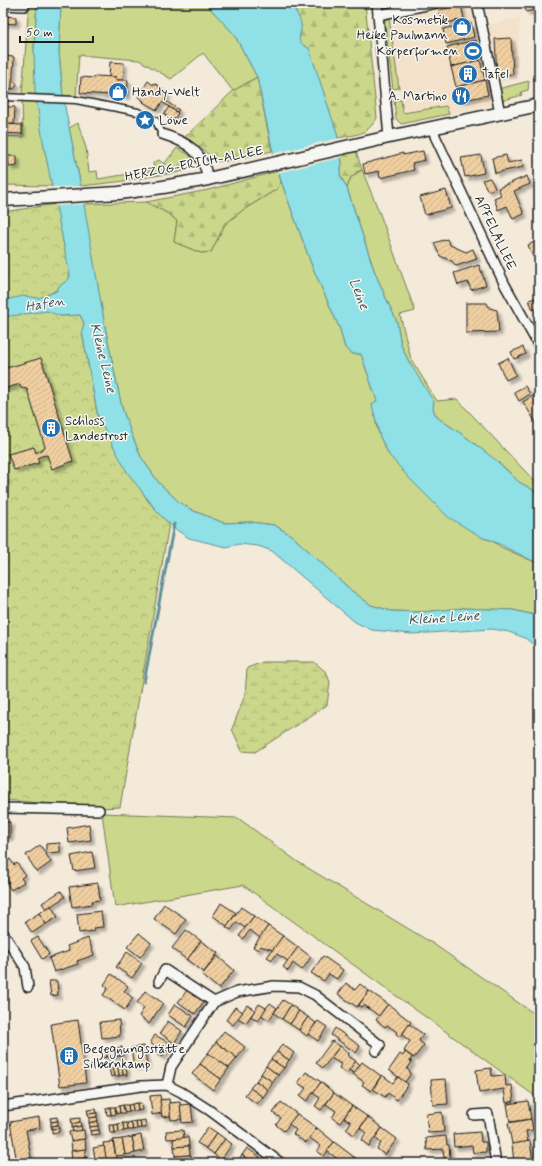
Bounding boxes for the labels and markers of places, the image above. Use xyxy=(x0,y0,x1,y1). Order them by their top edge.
place label: Kosmetik Heike Paulmann xyxy=(357,12,448,44)
shop icon: Kosmetik Heike Paulmann xyxy=(451,16,473,38)
sports icon: Körperformen xyxy=(462,40,484,62)
place label: Körperformen xyxy=(377,43,459,62)
building icon: Tafel xyxy=(457,63,479,85)
place label: Tafel xyxy=(482,66,509,83)
shop icon: Handy-Welt xyxy=(107,81,129,103)
place label: Handy-Welt xyxy=(132,84,200,101)
restaurant icon: A. Martino xyxy=(450,85,472,107)
place label: A. Martino xyxy=(388,88,447,105)
place icon: Löwe xyxy=(134,109,156,131)
place label: Löwe xyxy=(159,112,188,129)
place label: Schloss Landestrost xyxy=(65,413,128,445)
building icon: Schloss Landestrost xyxy=(40,417,62,439)
place label: Begegnungsstätte Silbernkamp xyxy=(83,1041,185,1073)
building icon: Begegnungsstätte Silbernkamp xyxy=(58,1045,80,1067)

